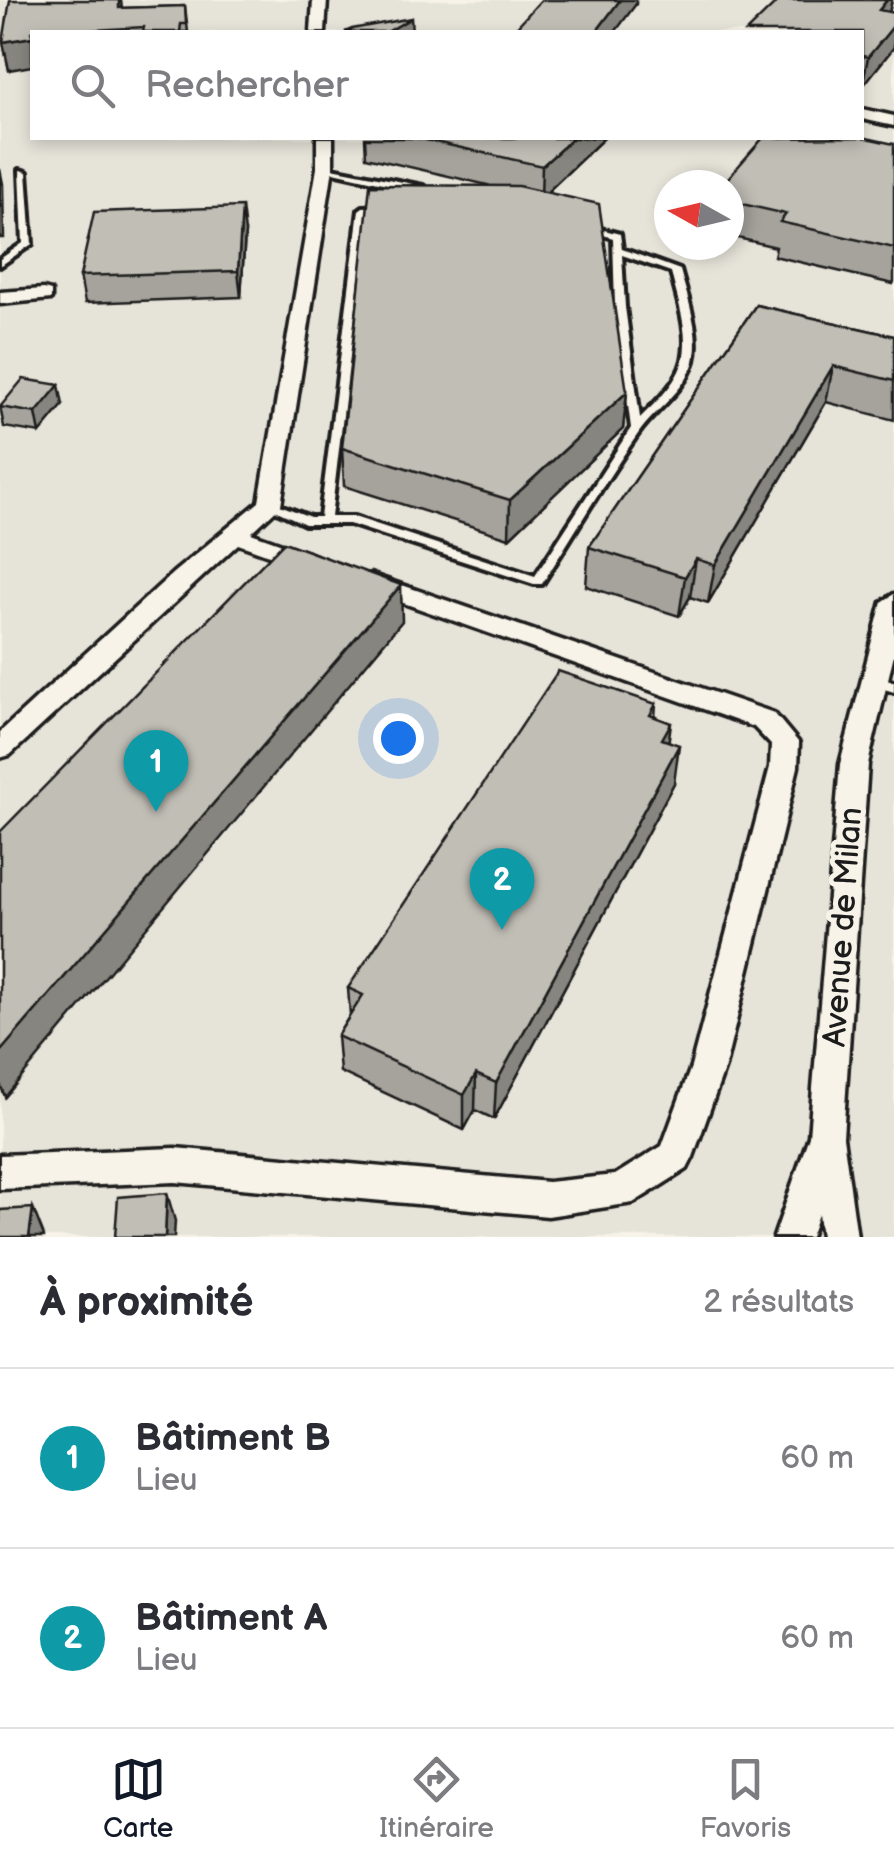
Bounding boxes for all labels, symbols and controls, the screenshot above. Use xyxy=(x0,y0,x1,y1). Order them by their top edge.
search box xyxy=(30,30,864,140)
icon: search xyxy=(65,58,120,113)
text: Rechercher xyxy=(145,63,349,108)
north arrow xyxy=(654,170,744,260)
your location xyxy=(373,713,424,764)
pin: 1 xyxy=(124,730,188,812)
street label: Avenue de Milan xyxy=(816,806,871,1048)
pin: 2 xyxy=(470,848,534,930)
text: À proximité xyxy=(40,1277,253,1328)
text: 2 résultats xyxy=(703,1283,854,1322)
text: Bâtiment B xyxy=(135,1416,331,1461)
text: 1 xyxy=(66,1439,79,1478)
text: 60 m xyxy=(781,1439,854,1478)
text: Lieu xyxy=(135,1461,198,1500)
text: Bâtiment A xyxy=(135,1596,327,1641)
text: 2 xyxy=(63,1619,82,1658)
text: 60 m xyxy=(781,1619,854,1658)
text: Lieu xyxy=(135,1641,198,1680)
tab: Carte xyxy=(103,1752,173,1845)
tab: Itinéraire xyxy=(379,1752,494,1845)
tab: Favoris xyxy=(700,1752,791,1845)

